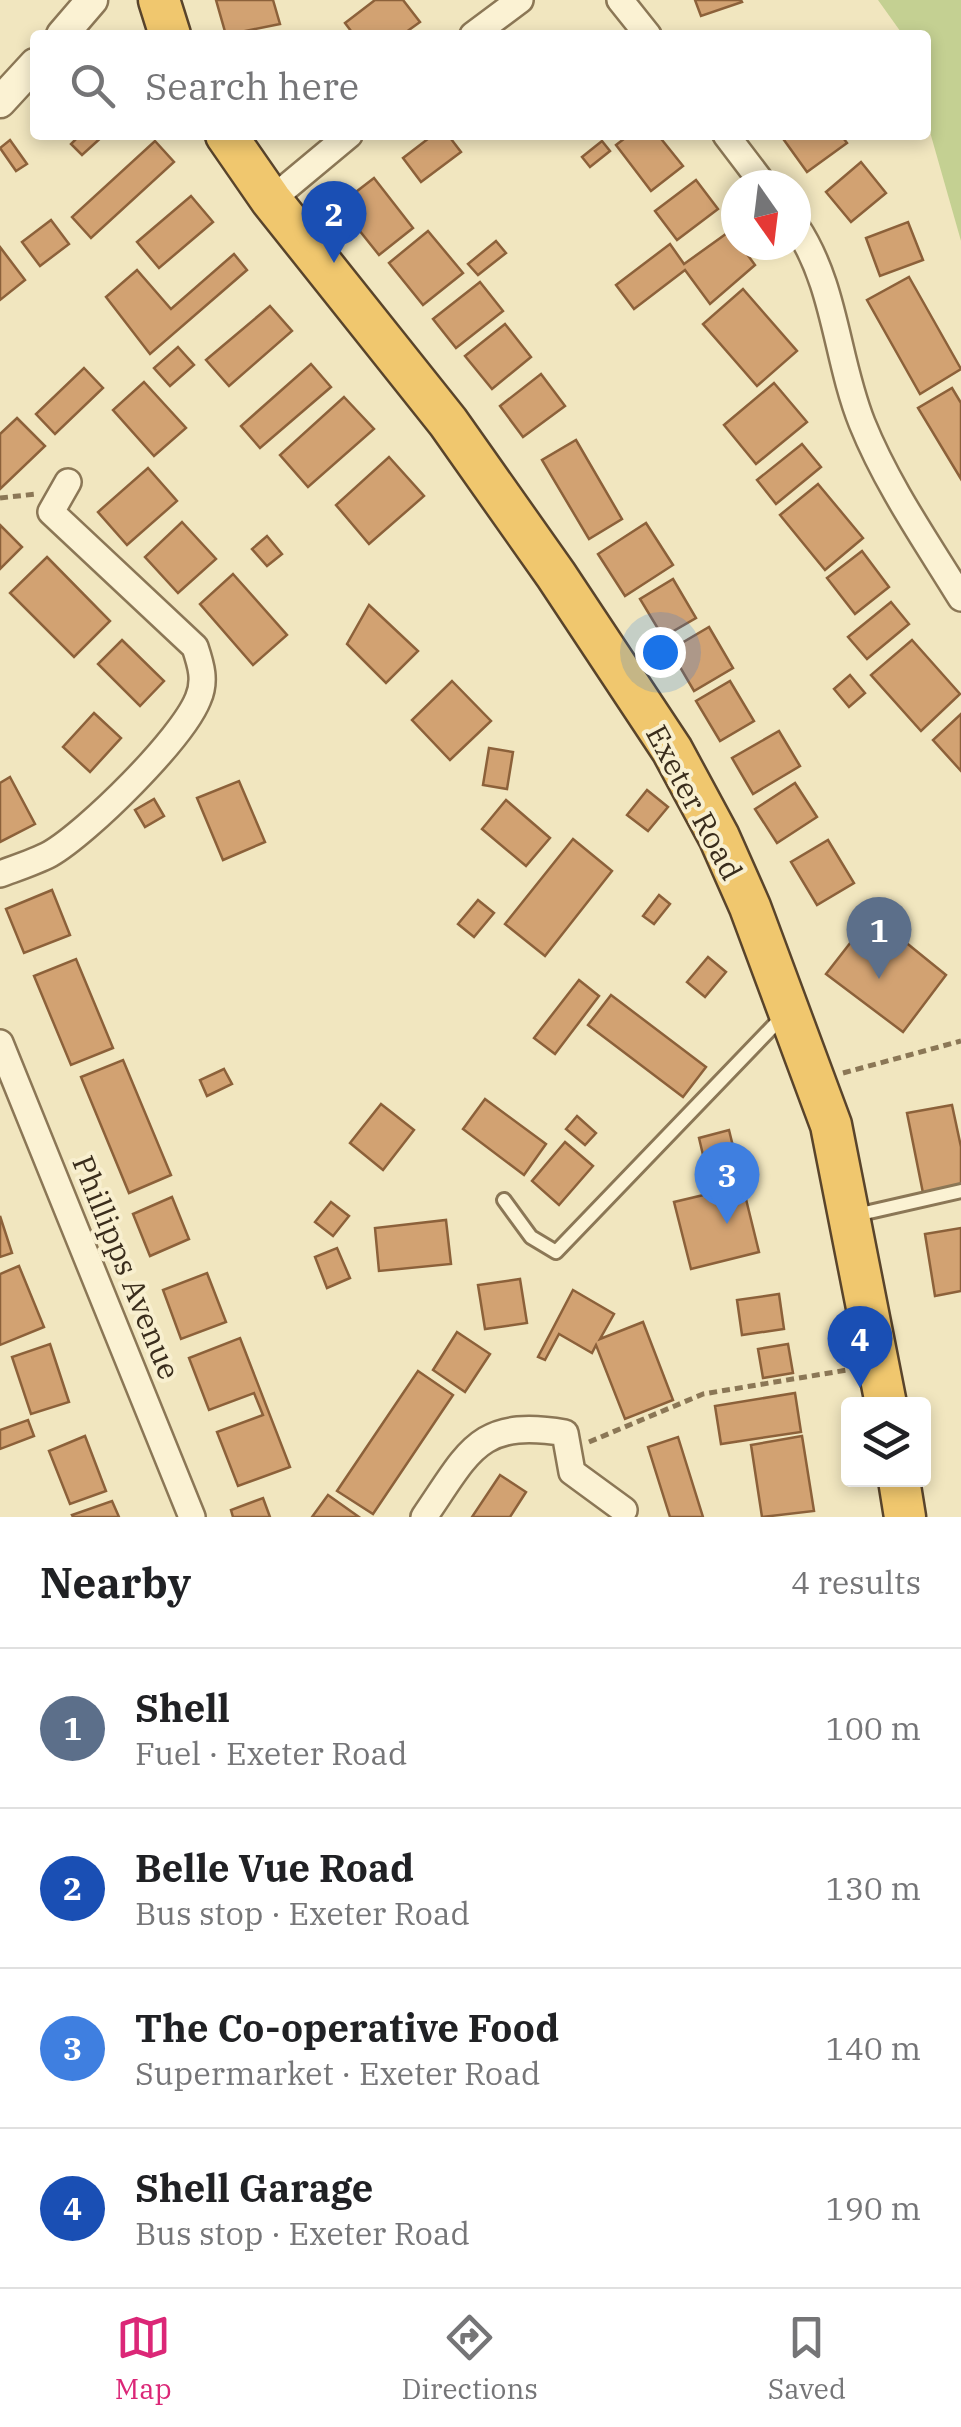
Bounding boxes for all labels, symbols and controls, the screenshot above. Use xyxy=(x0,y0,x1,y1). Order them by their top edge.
search box xyxy=(30,30,931,140)
icon: search xyxy=(65,58,120,113)
text: Search here xyxy=(145,61,359,110)
north arrow xyxy=(721,170,811,260)
pin: 2 xyxy=(302,180,366,263)
your location xyxy=(635,627,686,678)
street label: Exeter Road xyxy=(638,718,752,886)
pin: 1 xyxy=(846,896,912,979)
pin: 3 xyxy=(694,1142,760,1224)
street label: Phillipps Avenue xyxy=(64,1149,190,1385)
pin: 4 xyxy=(828,1306,892,1388)
map controls xyxy=(841,1397,931,1487)
button: layers xyxy=(841,1397,931,1487)
text: Nearby xyxy=(40,1555,191,1610)
text: 4 results xyxy=(791,1561,921,1603)
text: Shell xyxy=(135,1683,230,1732)
text: 1 xyxy=(63,1707,82,1749)
text: 100 m xyxy=(825,1707,921,1749)
text: Fuel · Exeter Road xyxy=(135,1732,407,1774)
text: Belle Vue Road xyxy=(135,1843,414,1892)
text: 2 xyxy=(63,1867,82,1909)
text: 130 m xyxy=(825,1867,921,1909)
text: Bus stop · Exeter Road xyxy=(135,1892,470,1934)
text: The Co-operative Food xyxy=(135,2003,559,2052)
text: 3 xyxy=(63,2027,82,2069)
text: 140 m xyxy=(825,2027,921,2069)
text: Supermarket · Exeter Road xyxy=(135,2052,540,2094)
text: Shell Garage xyxy=(135,2163,373,2212)
text: 4 xyxy=(63,2187,82,2229)
text: 190 m xyxy=(825,2187,921,2229)
text: Bus stop · Exeter Road xyxy=(135,2212,470,2254)
tab: Map xyxy=(115,2310,172,2407)
tab: Directions xyxy=(401,2310,538,2407)
tab: Saved xyxy=(768,2310,846,2407)

